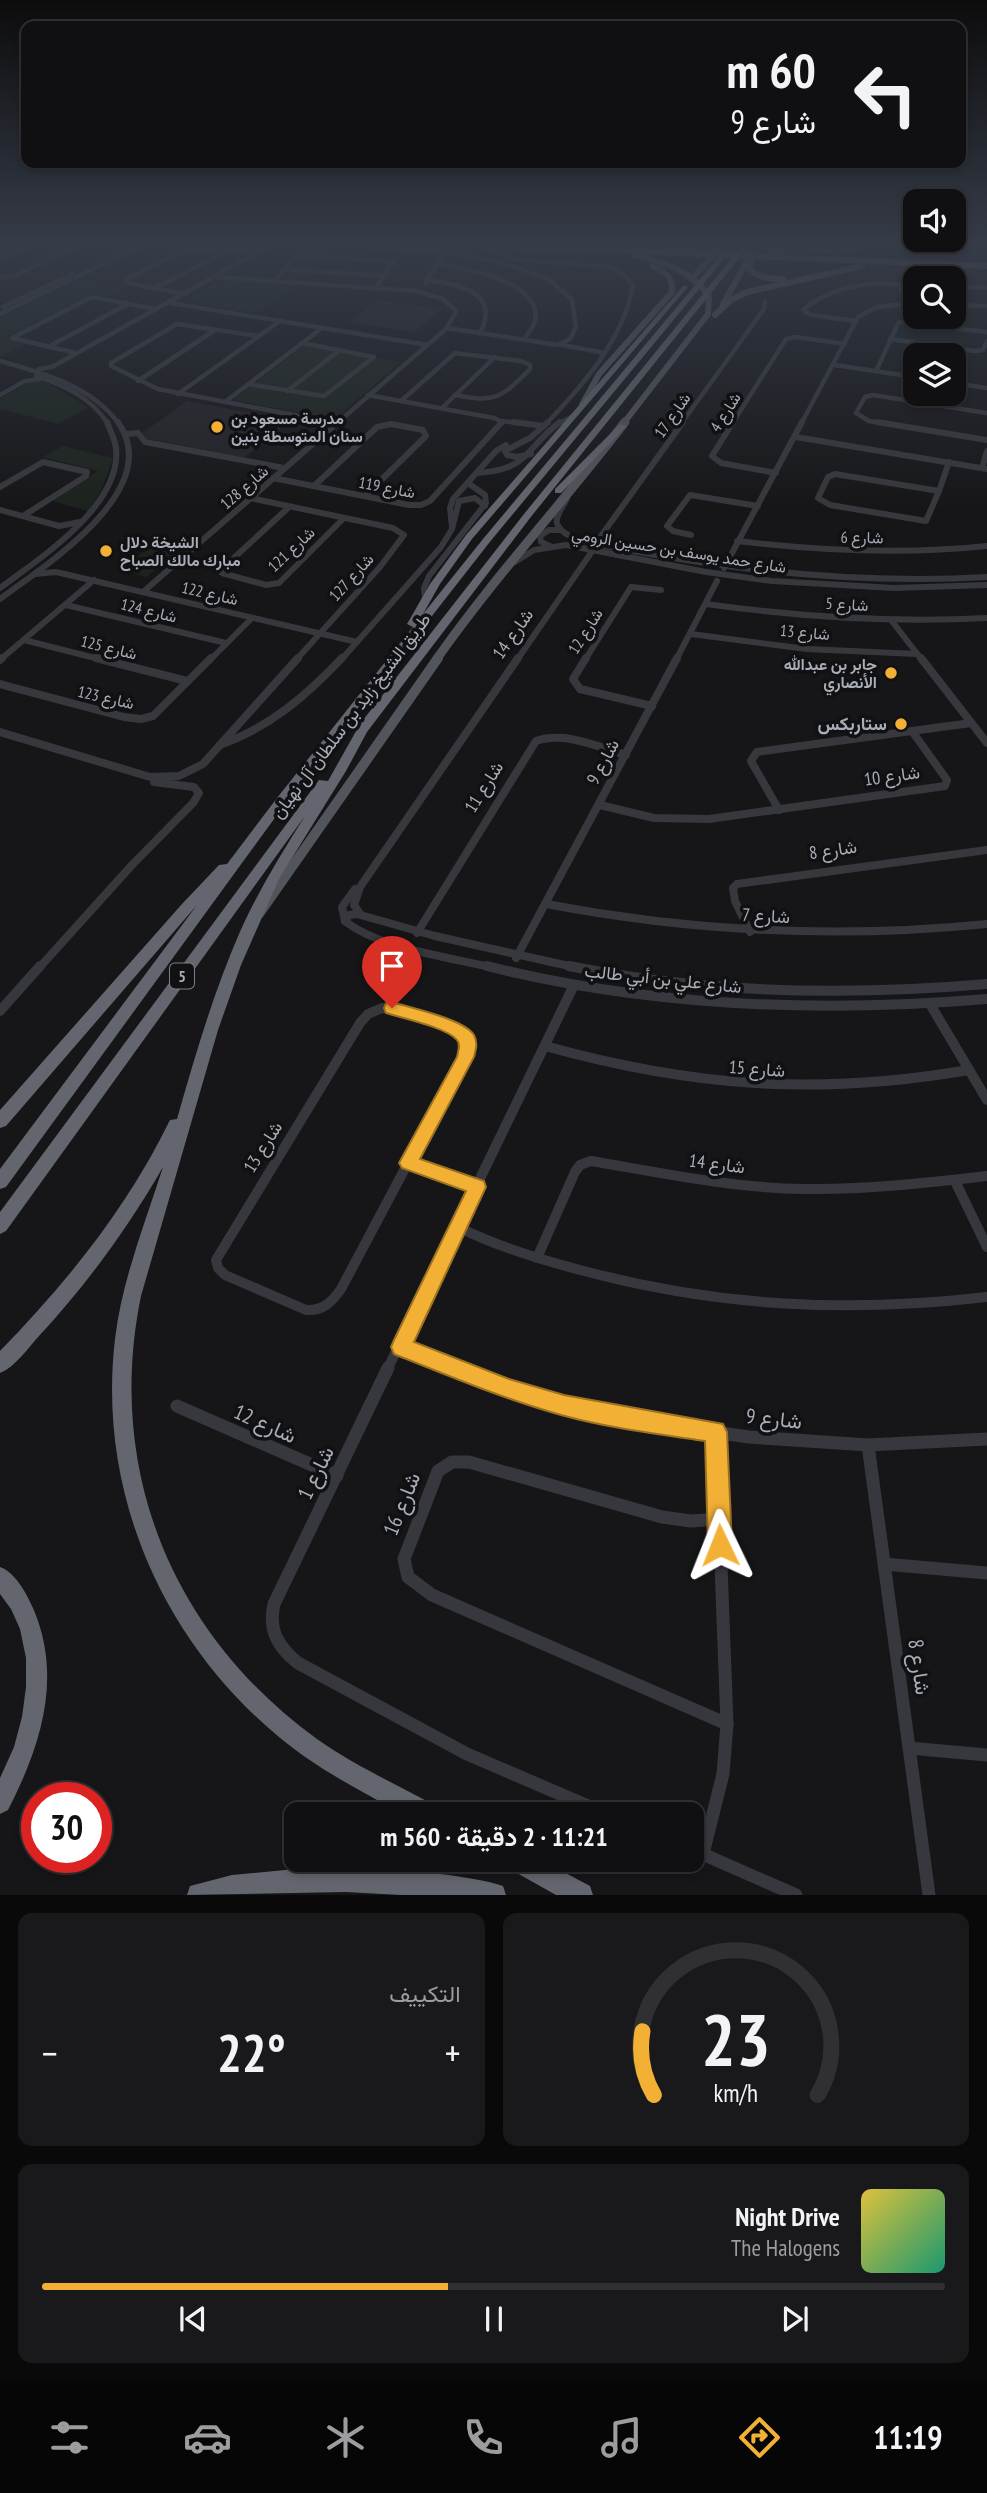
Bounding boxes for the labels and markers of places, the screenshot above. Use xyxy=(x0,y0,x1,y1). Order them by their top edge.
place label: مدرسة مسعود بن سنان المتوسطة بنين xyxy=(231,408,363,447)
marker: مدرسة مسعود بن سنان المتوسطة بنين xyxy=(209,419,225,435)
place label: الشيخة دلال مبارك مالك الصباح xyxy=(120,532,241,571)
marker: الشيخة دلال مبارك مالك الصباح xyxy=(98,543,114,559)
place label: جابر بن عبدالله الأنصاري xyxy=(784,654,877,696)
marker: جابر بن عبدالله الأنصاري xyxy=(883,665,899,681)
place label: ستاربكس xyxy=(818,712,887,735)
marker: ستاربكس xyxy=(893,716,909,732)
pin xyxy=(362,936,422,1008)

